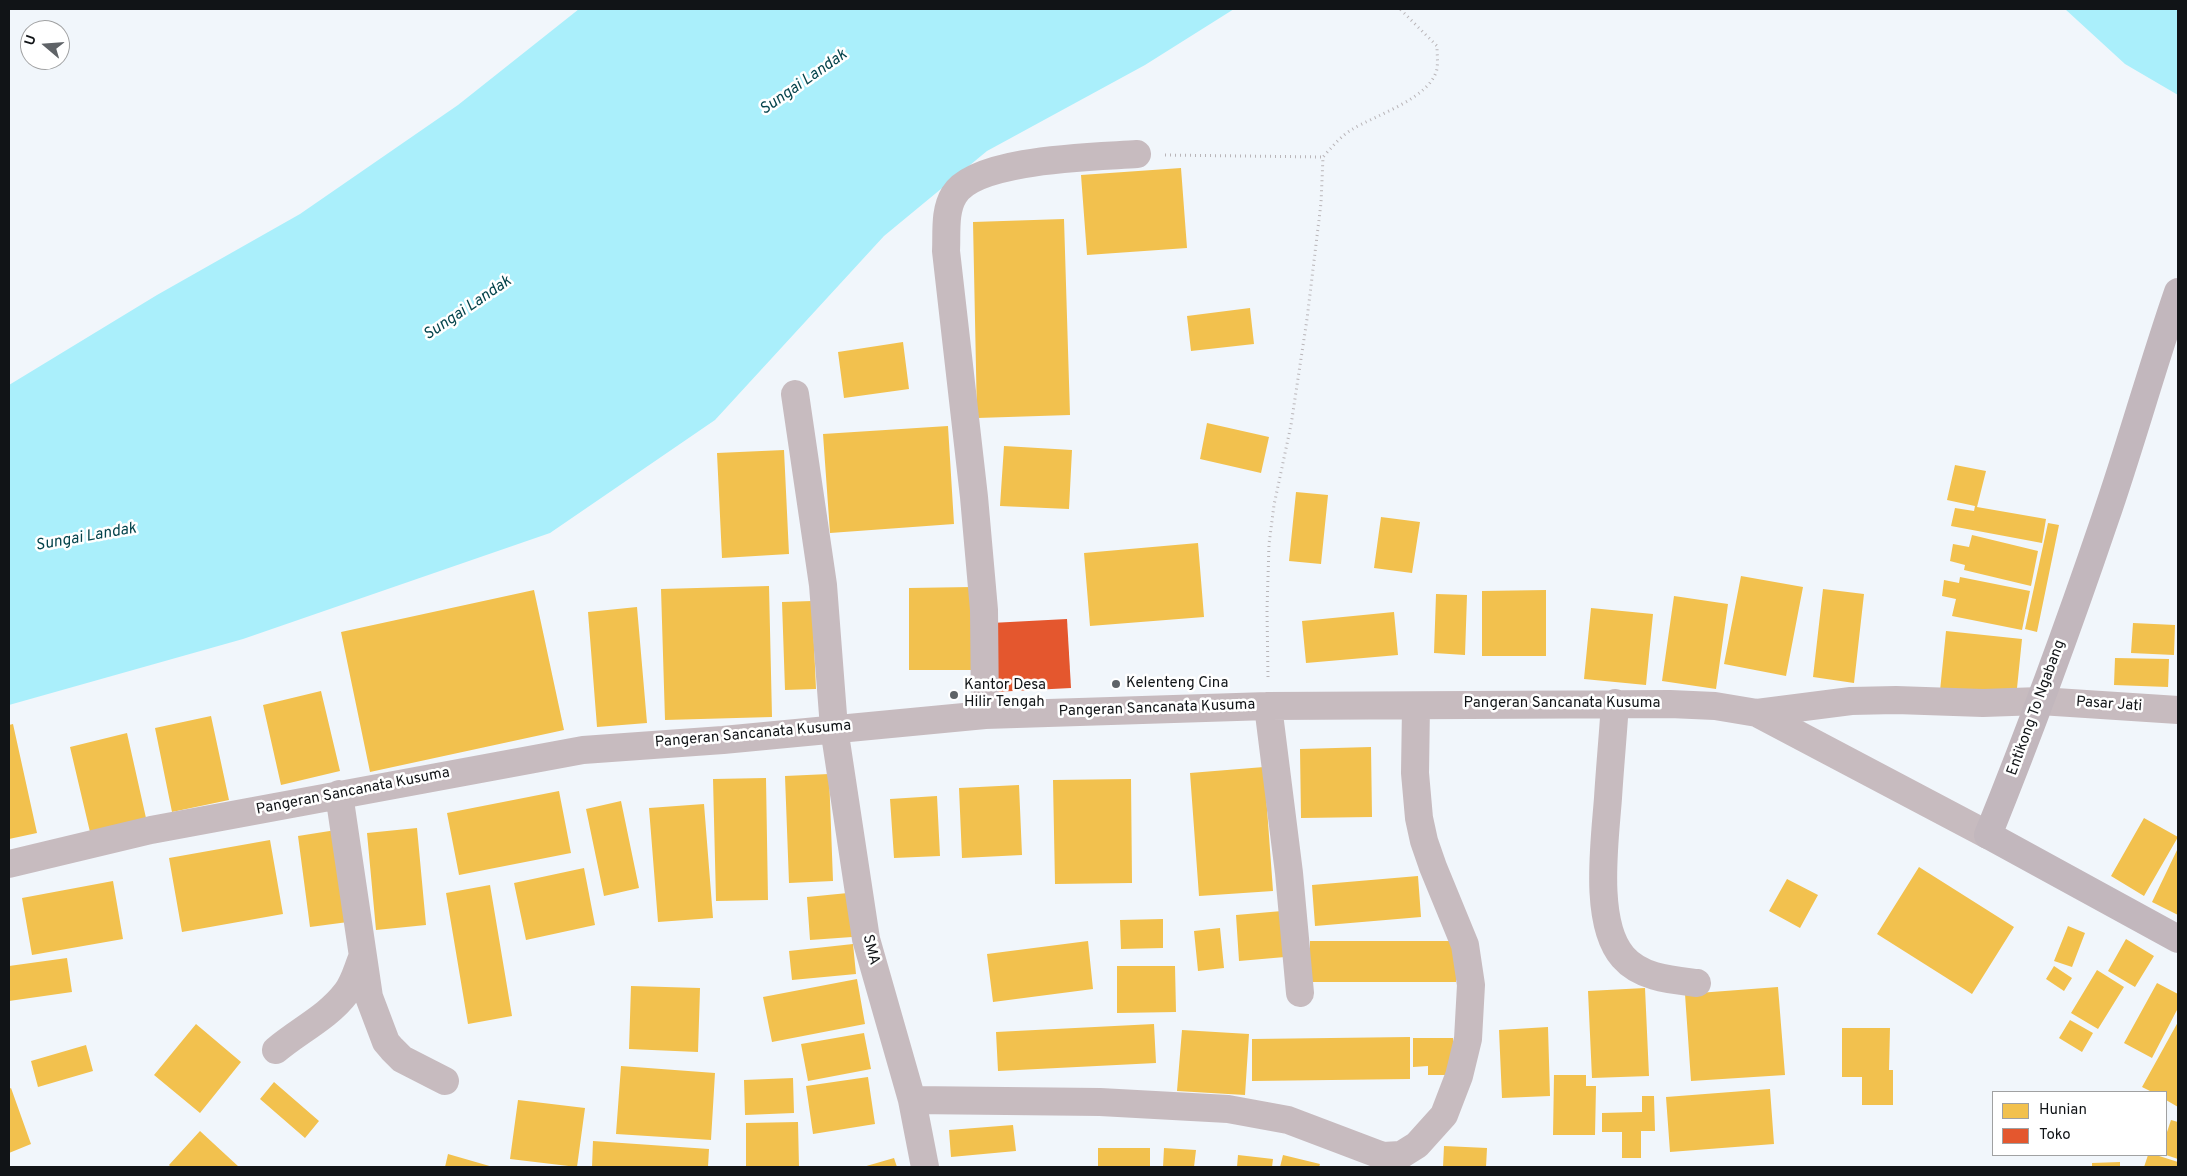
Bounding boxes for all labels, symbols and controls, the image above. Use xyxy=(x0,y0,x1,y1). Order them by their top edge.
north arrow xyxy=(20,20,70,70)
text: U xyxy=(22,33,41,48)
water label: Sungai Landak xyxy=(757,46,851,120)
water label: Sungai Landak xyxy=(420,273,516,345)
water label: Sungai Landak xyxy=(34,520,138,556)
street label: Entikong To Ngabang xyxy=(2004,638,2070,778)
place label: Kelenteng Cina xyxy=(1126,675,1228,693)
place label: Kantor Desa Hilir Tengah xyxy=(964,677,1046,712)
marker: Kelenteng Cina xyxy=(1110,678,1122,690)
marker: Kantor Desa Hilir Tengah xyxy=(948,689,960,701)
street label: Pasar Jati xyxy=(2075,694,2143,716)
street label: Pangeran Sancanata Kusuma xyxy=(1464,695,1660,713)
street label: Pangeran Sancanata Kusuma xyxy=(1058,697,1256,721)
street label: Pangeran Sancanata Kusuma xyxy=(654,717,852,753)
street label: Pangeran Sancanata Kusuma xyxy=(255,764,451,820)
street label: SMA xyxy=(858,933,882,967)
legend xyxy=(1992,1091,2167,1156)
text: Hunian xyxy=(2039,1101,2087,1120)
text: Toko xyxy=(2039,1126,2071,1145)

